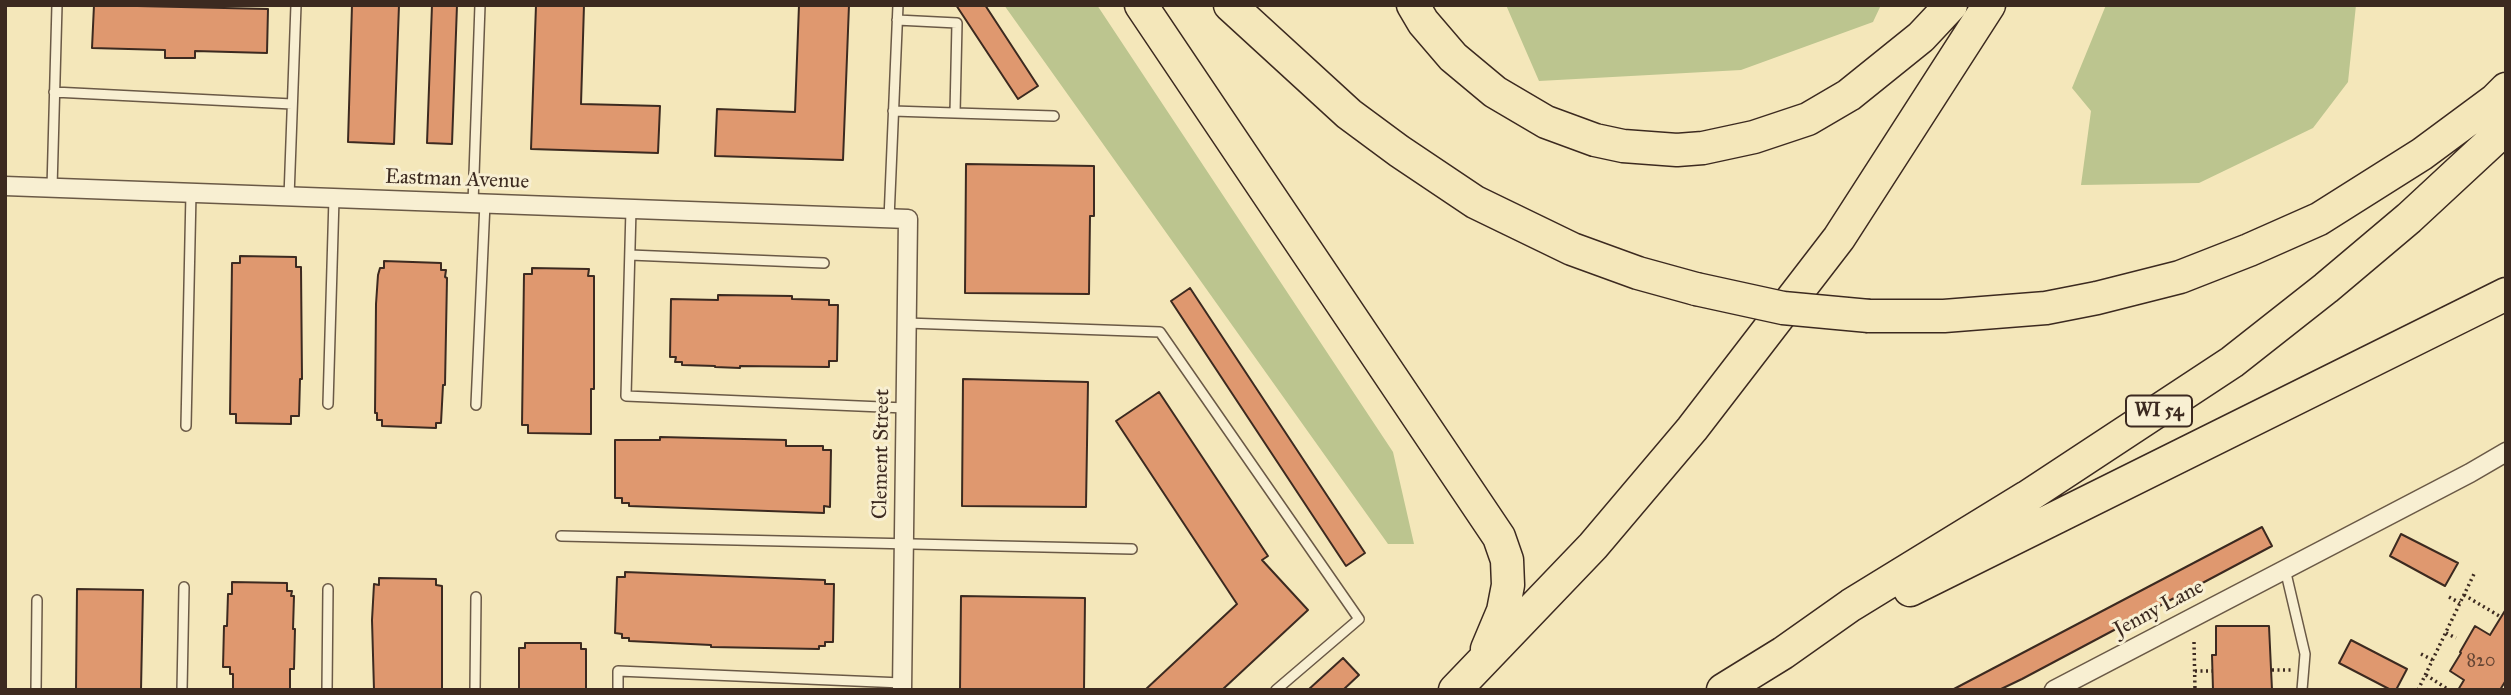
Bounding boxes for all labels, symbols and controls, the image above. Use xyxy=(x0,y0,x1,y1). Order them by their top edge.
street label: Eastman Avenue xyxy=(384,165,530,195)
street label: Clement Street xyxy=(868,389,896,519)
road number: WI 54 xyxy=(2126,396,2192,426)
street label: Jenny Lane xyxy=(2110,575,2208,643)
house number: 820 xyxy=(2467,651,2495,673)

